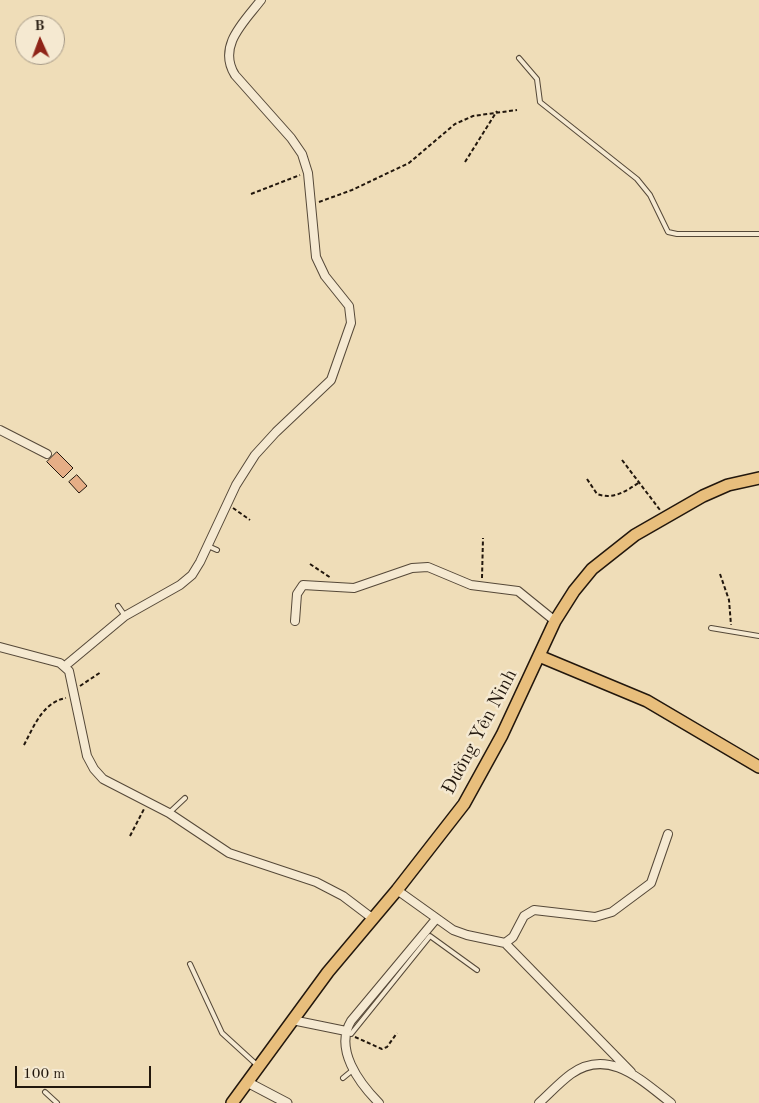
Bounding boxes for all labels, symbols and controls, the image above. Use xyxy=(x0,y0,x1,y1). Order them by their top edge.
north arrow xyxy=(15,15,65,65)
text: B xyxy=(34,19,45,33)
street label: Đường Yên Ninh xyxy=(437,665,523,799)
scale bar xyxy=(18,1056,154,1088)
text: 100 m xyxy=(23,1067,65,1082)

